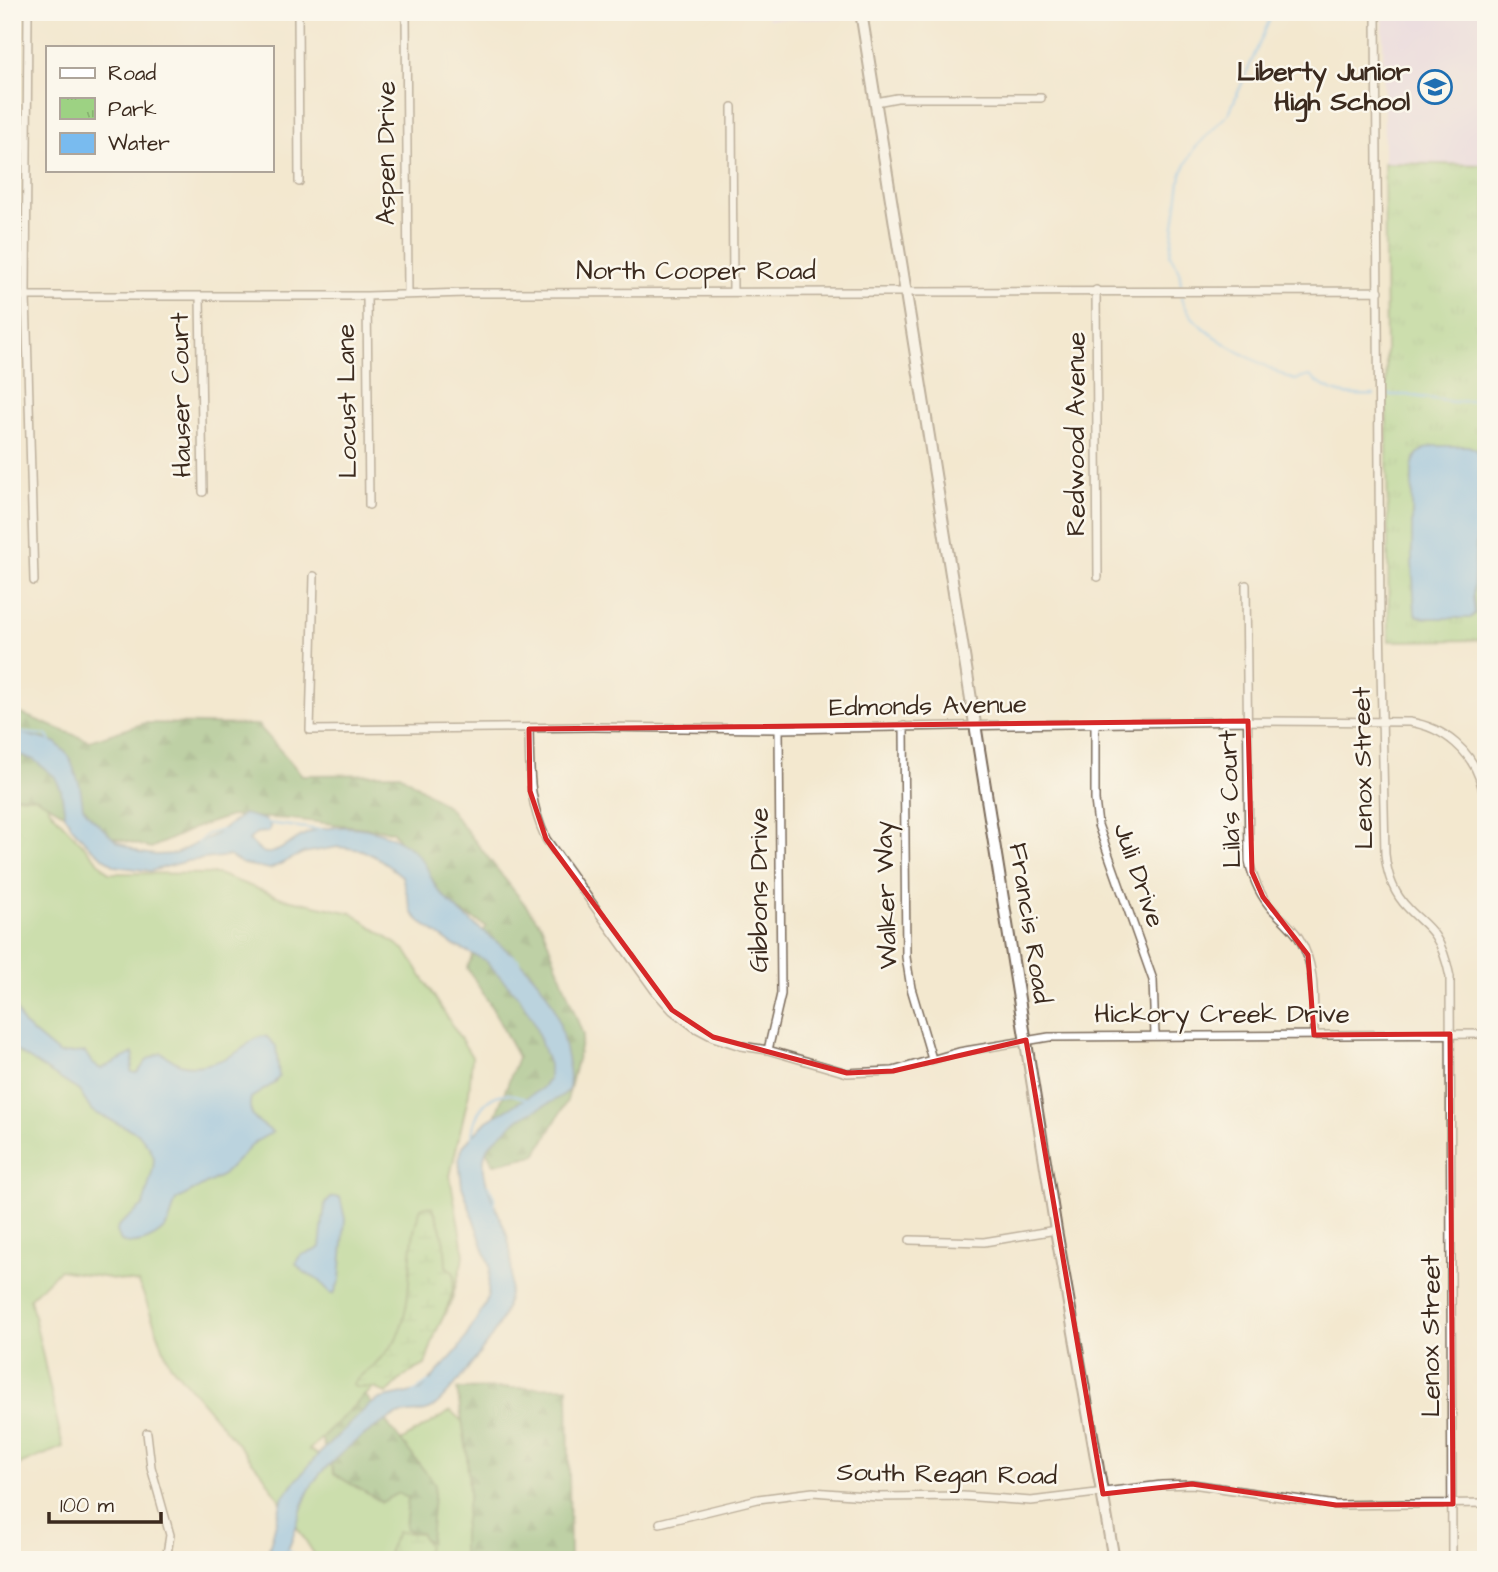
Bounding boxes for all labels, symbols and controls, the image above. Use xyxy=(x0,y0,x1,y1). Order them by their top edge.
legend xyxy=(46,46,273,172)
place label: Liberty Junior High School xyxy=(1237,54,1411,123)
text: Road xyxy=(108,59,156,88)
school or university icon: Liberty Junior High School xyxy=(1416,68,1454,106)
street label: Aspen Drive xyxy=(368,81,404,225)
text: Park xyxy=(108,95,157,124)
text: Water xyxy=(108,129,170,158)
street label: North Cooper Road xyxy=(576,253,816,289)
street label: Hauser Court xyxy=(162,312,200,478)
street label: Locust Lane xyxy=(328,323,366,479)
street label: Redwood Avenue xyxy=(1058,332,1094,536)
street label: Edmonds Avenue xyxy=(829,686,1027,726)
street label: Lenox Street xyxy=(1344,686,1382,850)
street label: Lila's Court xyxy=(1210,729,1250,869)
street label: Gibbons Drive xyxy=(741,808,777,972)
street label: Juli Drive xyxy=(1104,818,1174,932)
street label: Walker Way xyxy=(865,820,909,970)
street label: Francis Road xyxy=(1000,840,1060,1006)
street label: Hickory Creek Drive xyxy=(1094,996,1350,1034)
street label: Lenox Street xyxy=(1413,1254,1449,1417)
street label: South Regan Road xyxy=(836,1454,1058,1496)
scale bar xyxy=(49,1481,161,1525)
text: 100 m xyxy=(60,1491,115,1520)

